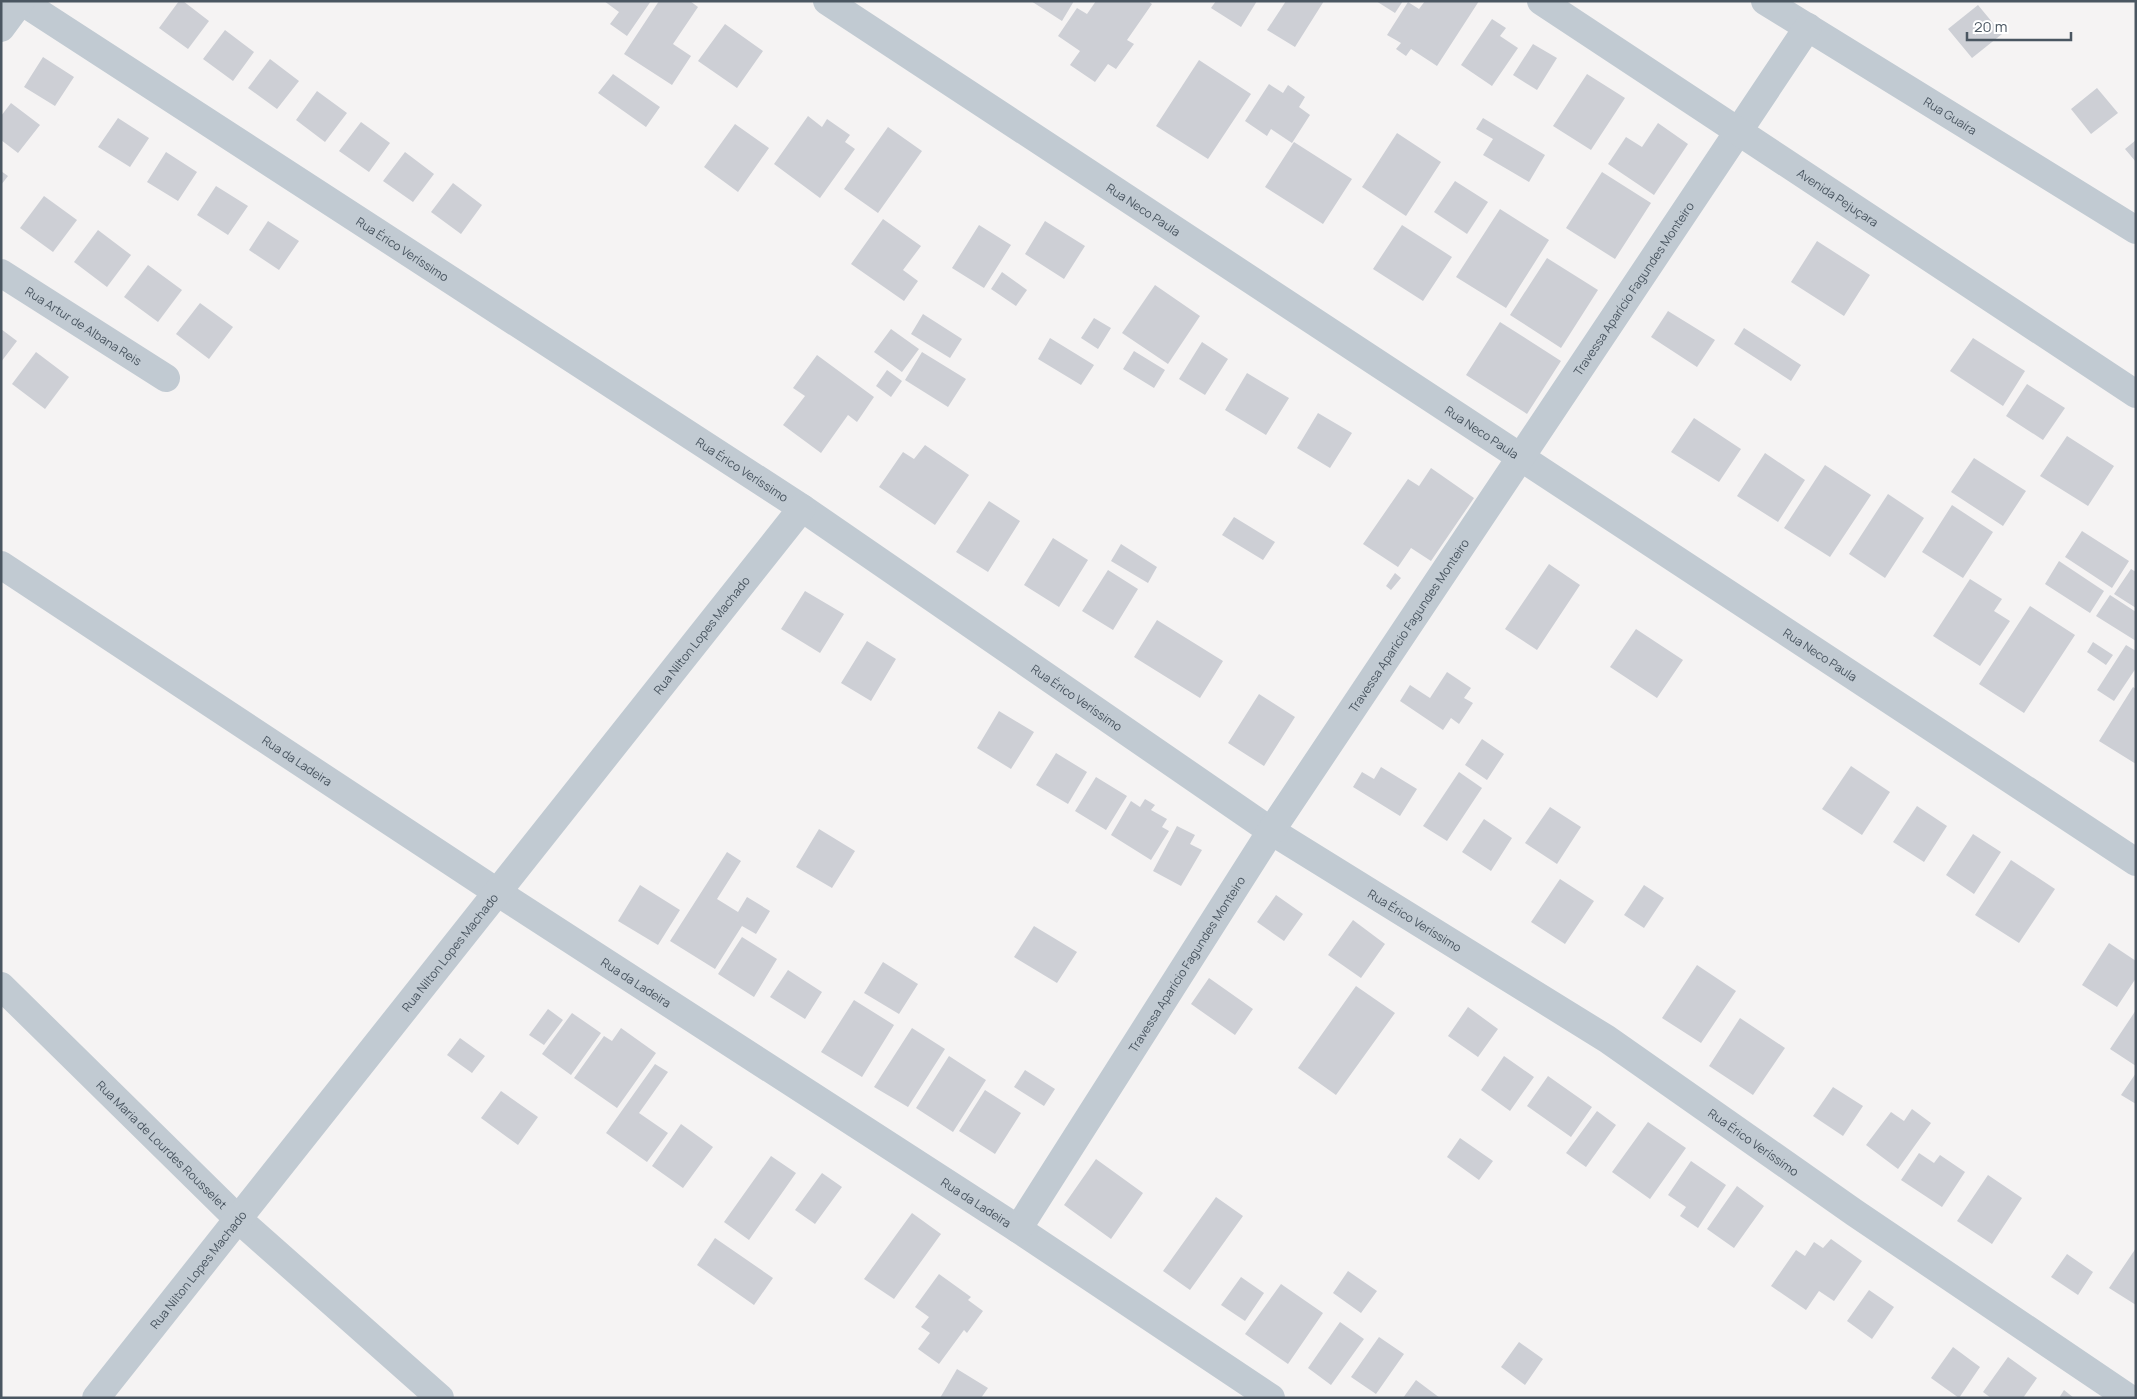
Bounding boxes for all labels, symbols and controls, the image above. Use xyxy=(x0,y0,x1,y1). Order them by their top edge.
scale bar xyxy=(1967,10,2071,42)
text: 20 m xyxy=(1974,16,2007,37)
street label: Rua Guaíra xyxy=(1921,93,1980,138)
street label: Avenida Pejuçara xyxy=(1794,164,1882,230)
street label: Rua Neco Paula xyxy=(1103,179,1184,240)
street label: Travessa Aparício Fagundes Monteiro xyxy=(1569,198,1698,379)
street label: Rua Érico Veríssimo xyxy=(353,212,452,285)
street label: Rua Artur de Albana Reis xyxy=(22,282,145,369)
street label: Rua Neco Paula xyxy=(1442,401,1522,462)
street label: Rua Érico Veríssimo xyxy=(693,433,792,506)
street label: Travessa Aparício Fagundes Monteiro xyxy=(1344,535,1473,716)
street label: Rua Nilton Lopes Machado xyxy=(649,572,753,698)
street label: Rua Neco Paula xyxy=(1780,624,1861,685)
street label: Rua Érico Veríssimo xyxy=(1028,660,1126,735)
street label: Rua da Ladeira xyxy=(259,731,336,790)
street label: Travessa Aparício Fagundes Monteiro xyxy=(1124,873,1249,1055)
street label: Rua Érico Veríssimo xyxy=(1365,885,1465,956)
street label: Rua Nilton Lopes Machado xyxy=(397,890,502,1015)
street label: Rua da Ladeira xyxy=(598,953,675,1011)
street label: Rua Maria de Lourdes Rousselet xyxy=(93,1076,231,1213)
street label: Rua Érico Veríssimo xyxy=(1705,1104,1802,1180)
street label: Rua da Ladeira xyxy=(938,1173,1015,1231)
street label: Rua Nilton Lopes Machado xyxy=(146,1207,250,1332)

